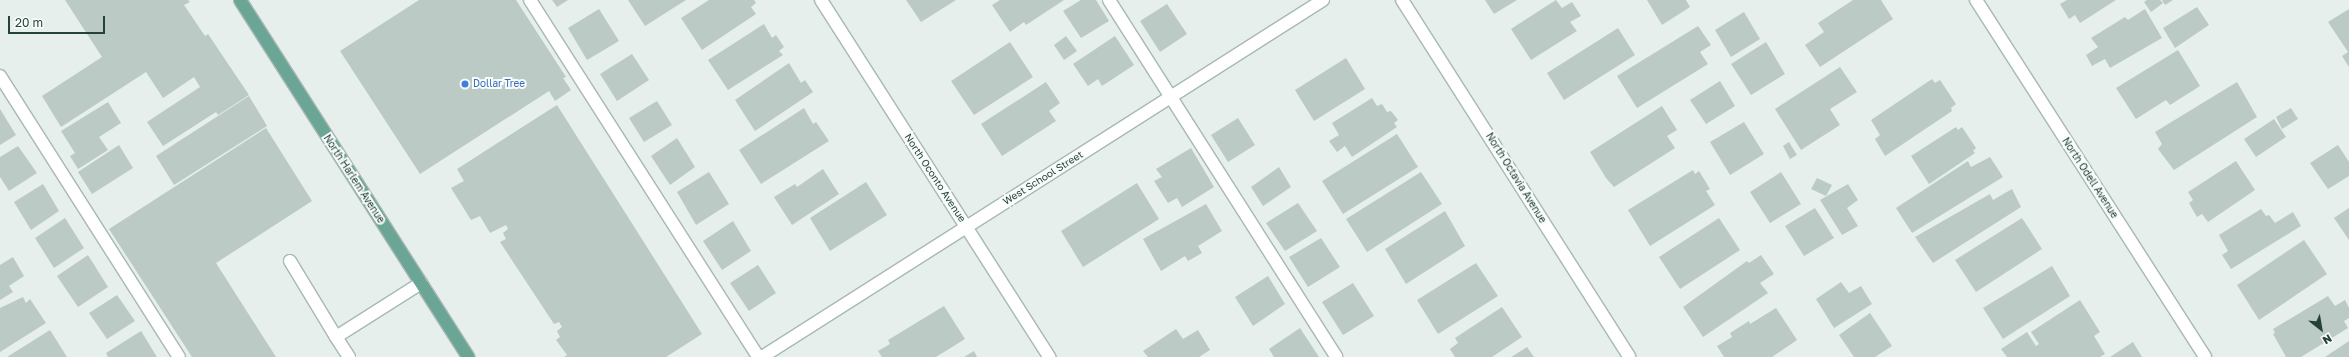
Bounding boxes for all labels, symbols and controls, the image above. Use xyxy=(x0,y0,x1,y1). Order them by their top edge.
scale bar xyxy=(10,8,107,34)
text: 20 m xyxy=(15,15,43,30)
place label: Dollar Tree xyxy=(473,78,525,90)
marker: Dollar Tree xyxy=(460,79,470,89)
street label: North Octavia Avenue xyxy=(1483,131,1549,225)
street label: North Oconto Avenue xyxy=(902,132,968,224)
street label: North Harlem Avenue xyxy=(321,133,387,225)
street label: North Odell Avenue xyxy=(2059,135,2121,221)
street label: West School Street xyxy=(1001,149,1085,207)
north arrow xyxy=(2301,309,2341,349)
text: N xyxy=(2321,332,2334,347)

